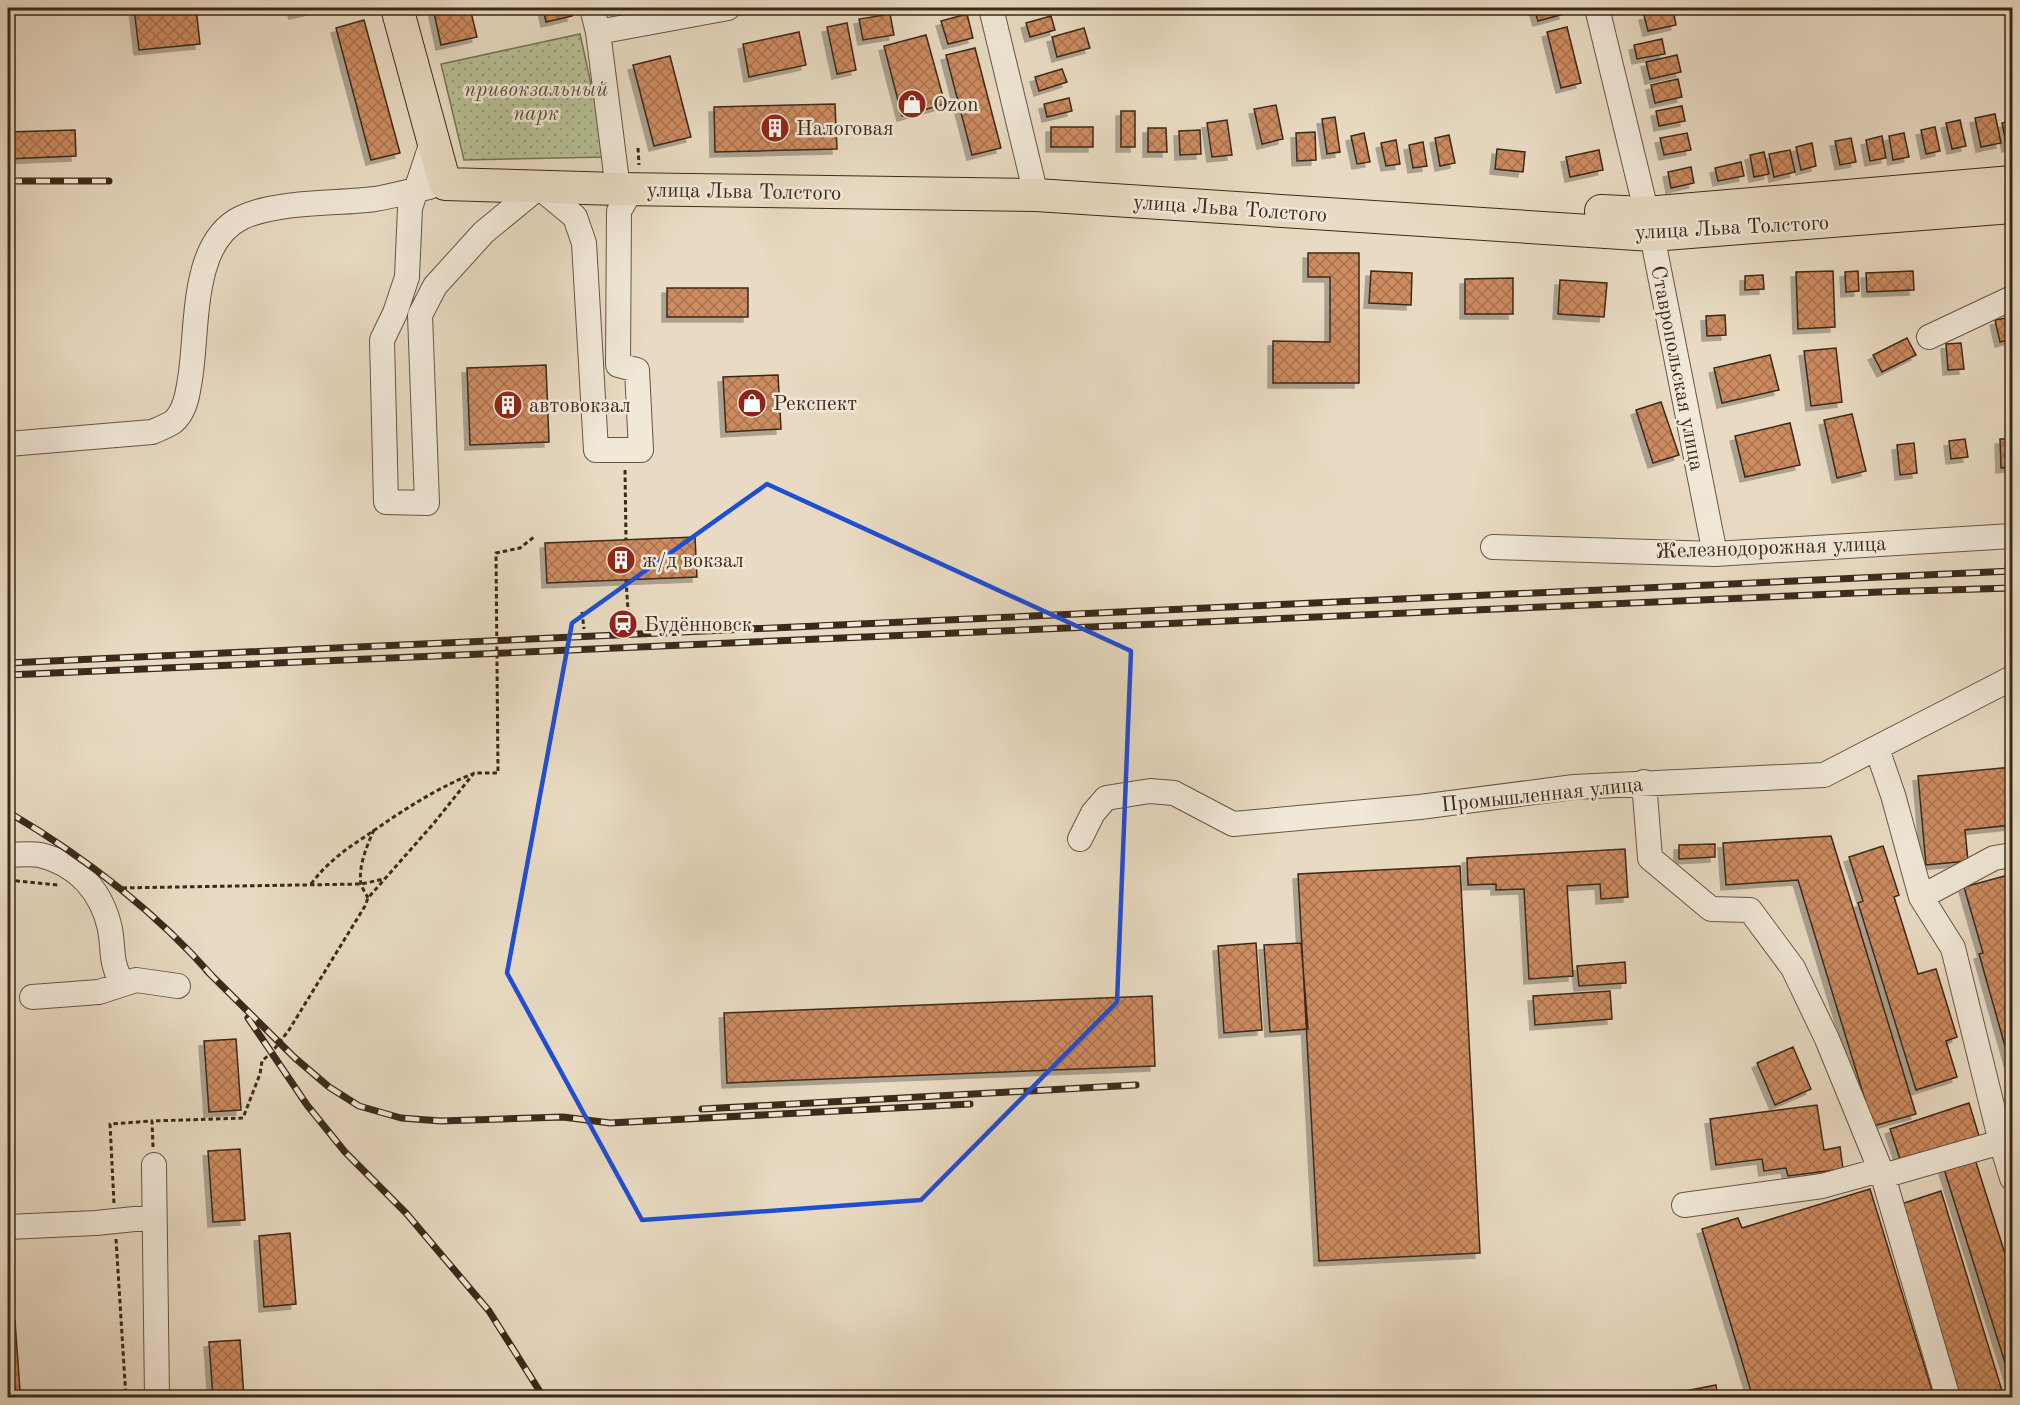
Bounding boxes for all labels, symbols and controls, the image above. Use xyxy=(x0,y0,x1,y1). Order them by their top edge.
park label: привокзальный парк xyxy=(464,80,608,125)
shop icon: Ozon xyxy=(896,88,928,120)
place label: Ozon xyxy=(933,95,979,116)
building icon: Налоговая xyxy=(759,112,791,144)
place label: Налоговая xyxy=(796,119,894,140)
street label: улица Льва Толстого xyxy=(647,180,841,205)
street label: улица Льва Толстого xyxy=(1132,192,1328,227)
street label: улица Льва Толстого xyxy=(1634,213,1830,244)
street label: Ставропольская улица xyxy=(1646,264,1707,473)
shop icon: Рекспект xyxy=(736,387,768,419)
building icon: автовокзал xyxy=(492,389,524,421)
place label: Рекспект xyxy=(773,394,857,415)
place label: автовокзал xyxy=(529,396,631,417)
street label: Железнодорожная улица xyxy=(1655,534,1887,563)
building icon: ж/д вокзал xyxy=(605,544,637,576)
place label: ж/д вокзал xyxy=(642,551,744,572)
station icon: Будённовск xyxy=(607,608,639,640)
place label: Будённовск xyxy=(644,615,753,636)
street label: Промышленная улица xyxy=(1440,774,1644,817)

